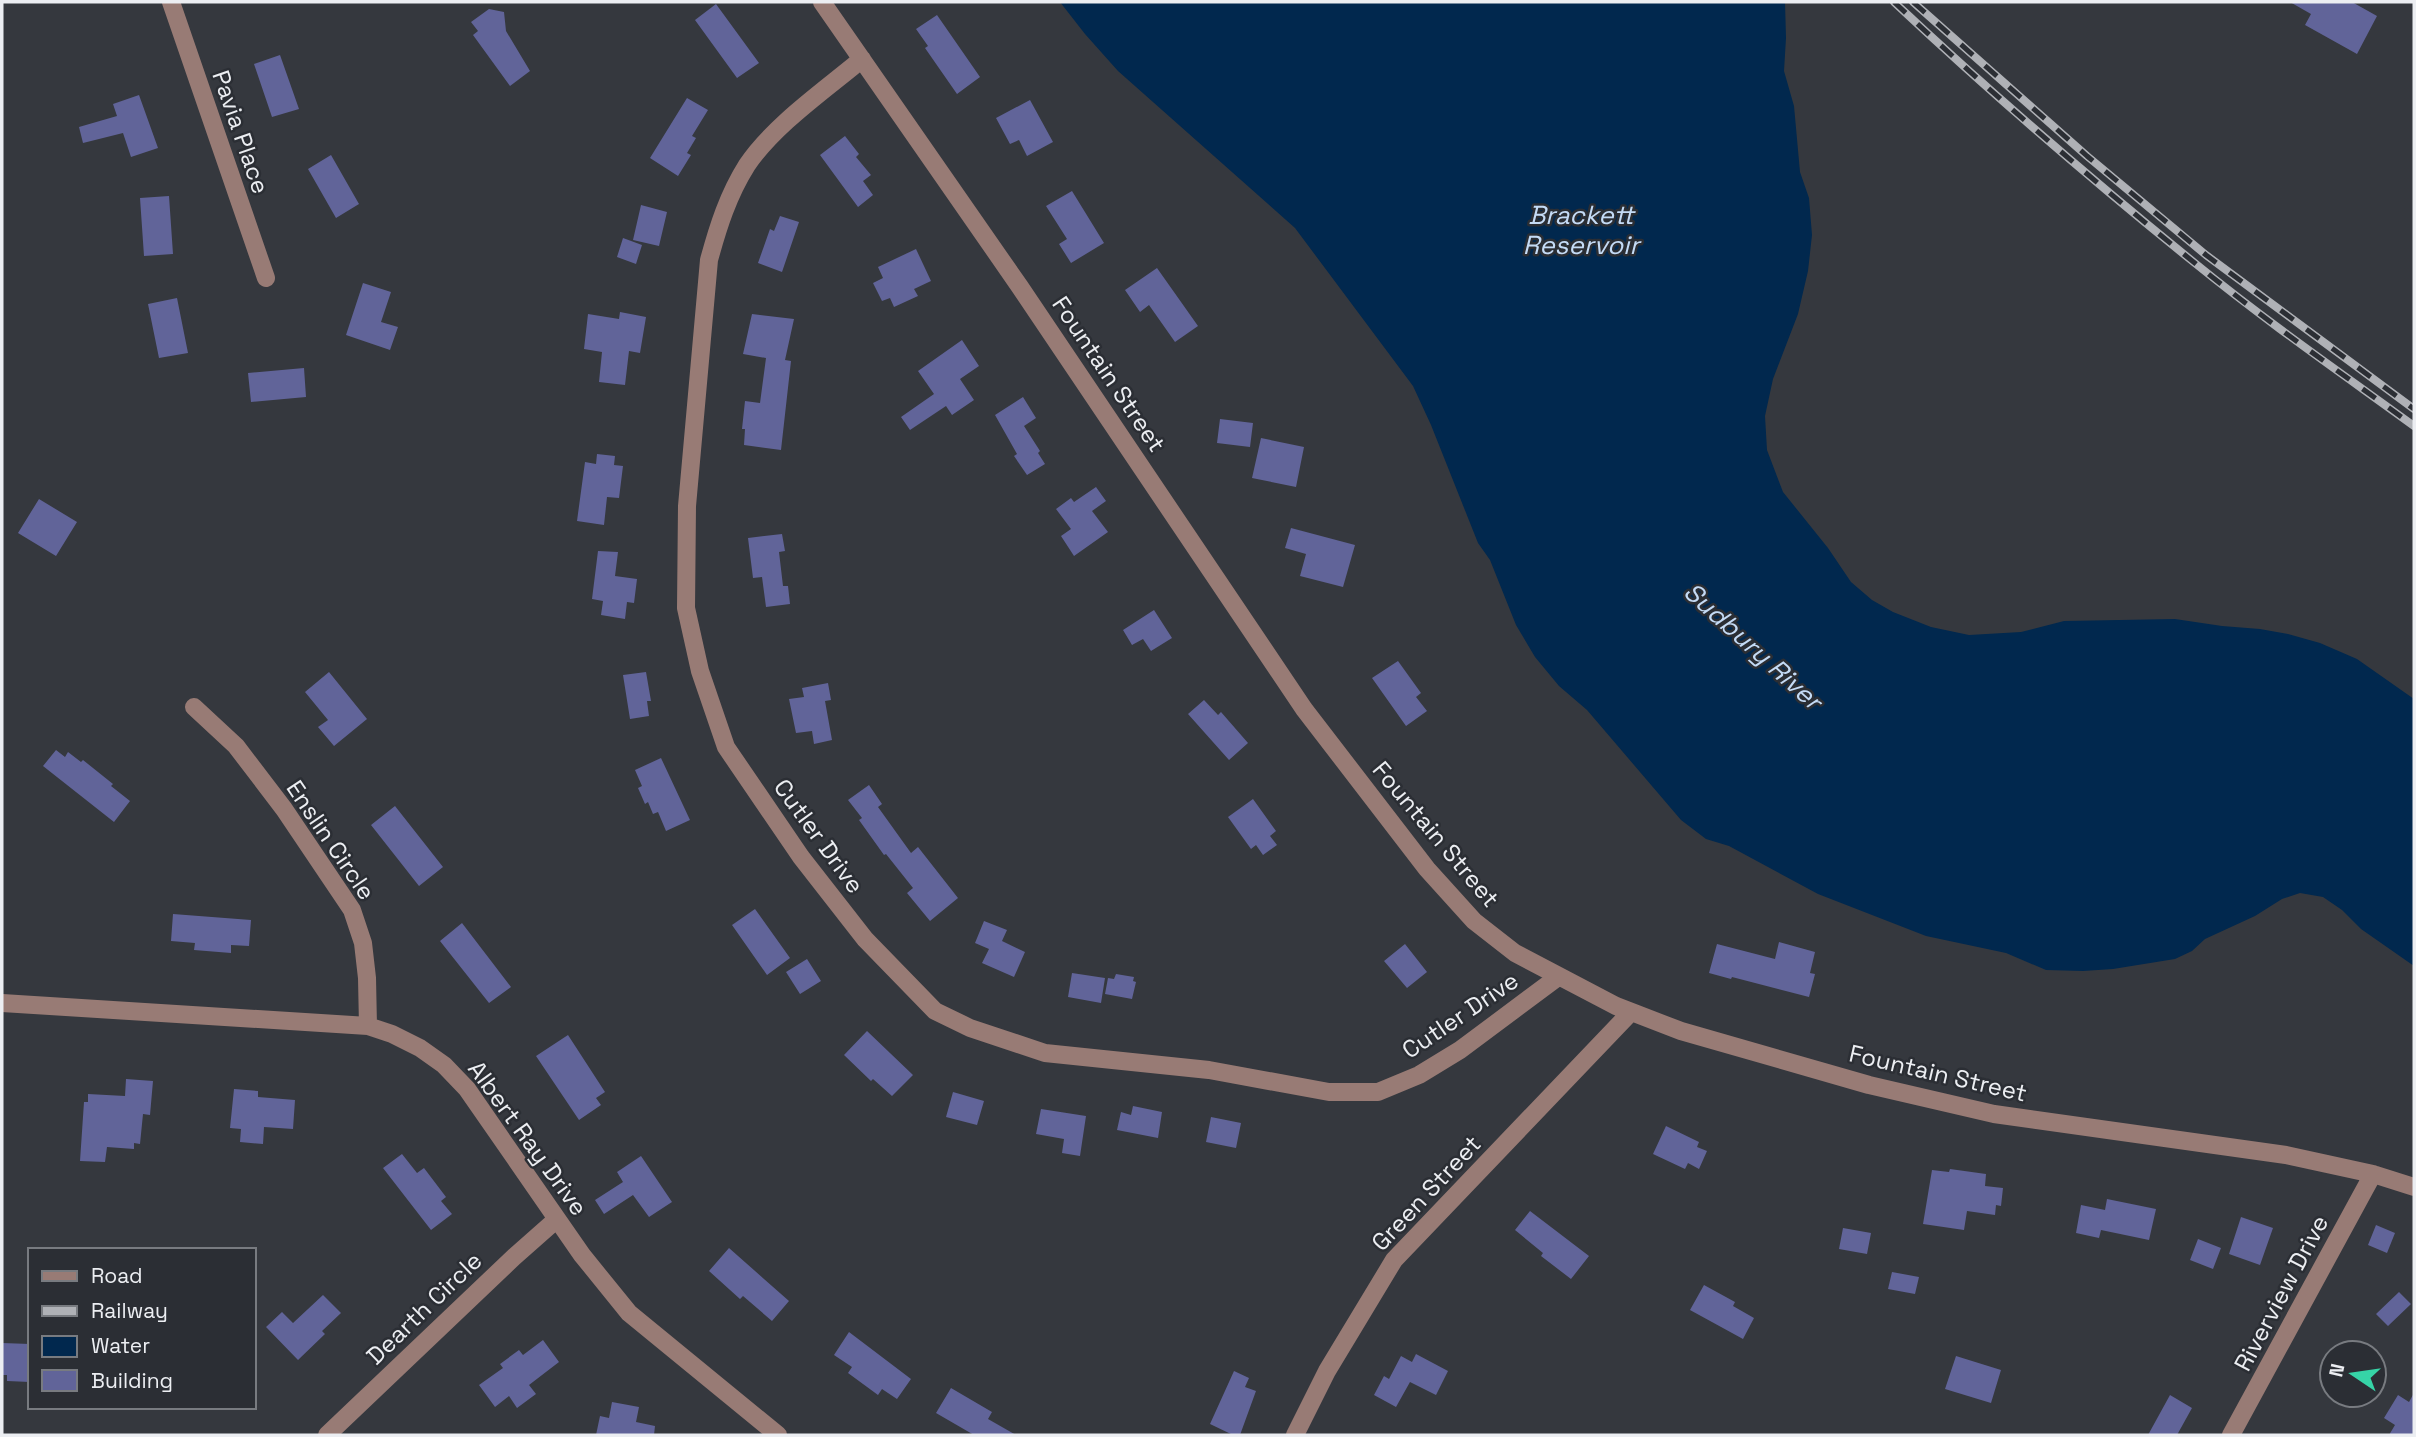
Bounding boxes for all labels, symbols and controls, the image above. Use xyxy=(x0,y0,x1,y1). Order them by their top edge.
street label: Pavia Place xyxy=(205,66,277,198)
water label: Brackett Reservoir xyxy=(1523,198,1642,262)
street label: Fountain Street xyxy=(1045,290,1173,458)
water label: Sudbury River xyxy=(1677,575,1832,719)
street label: Fountain Street xyxy=(1366,754,1506,914)
street label: Cutler Drive xyxy=(767,773,871,899)
street label: Enslin Circle xyxy=(280,774,382,906)
street label: Cutler Drive xyxy=(1396,965,1524,1065)
street label: Fountain Street xyxy=(1846,1037,2030,1109)
street label: Albert Ray Drive xyxy=(461,1054,595,1222)
street label: Green Street xyxy=(1365,1129,1487,1257)
street label: Riverview Drive xyxy=(2227,1210,2335,1376)
street label: Dearth Circle xyxy=(360,1245,488,1371)
legend xyxy=(28,1248,256,1409)
text: Road xyxy=(91,1262,143,1289)
text: Railway xyxy=(91,1297,168,1324)
text: Water xyxy=(91,1332,150,1359)
north arrow xyxy=(2318,1339,2388,1409)
text: N xyxy=(2323,1361,2351,1379)
text: Building xyxy=(91,1367,173,1394)

